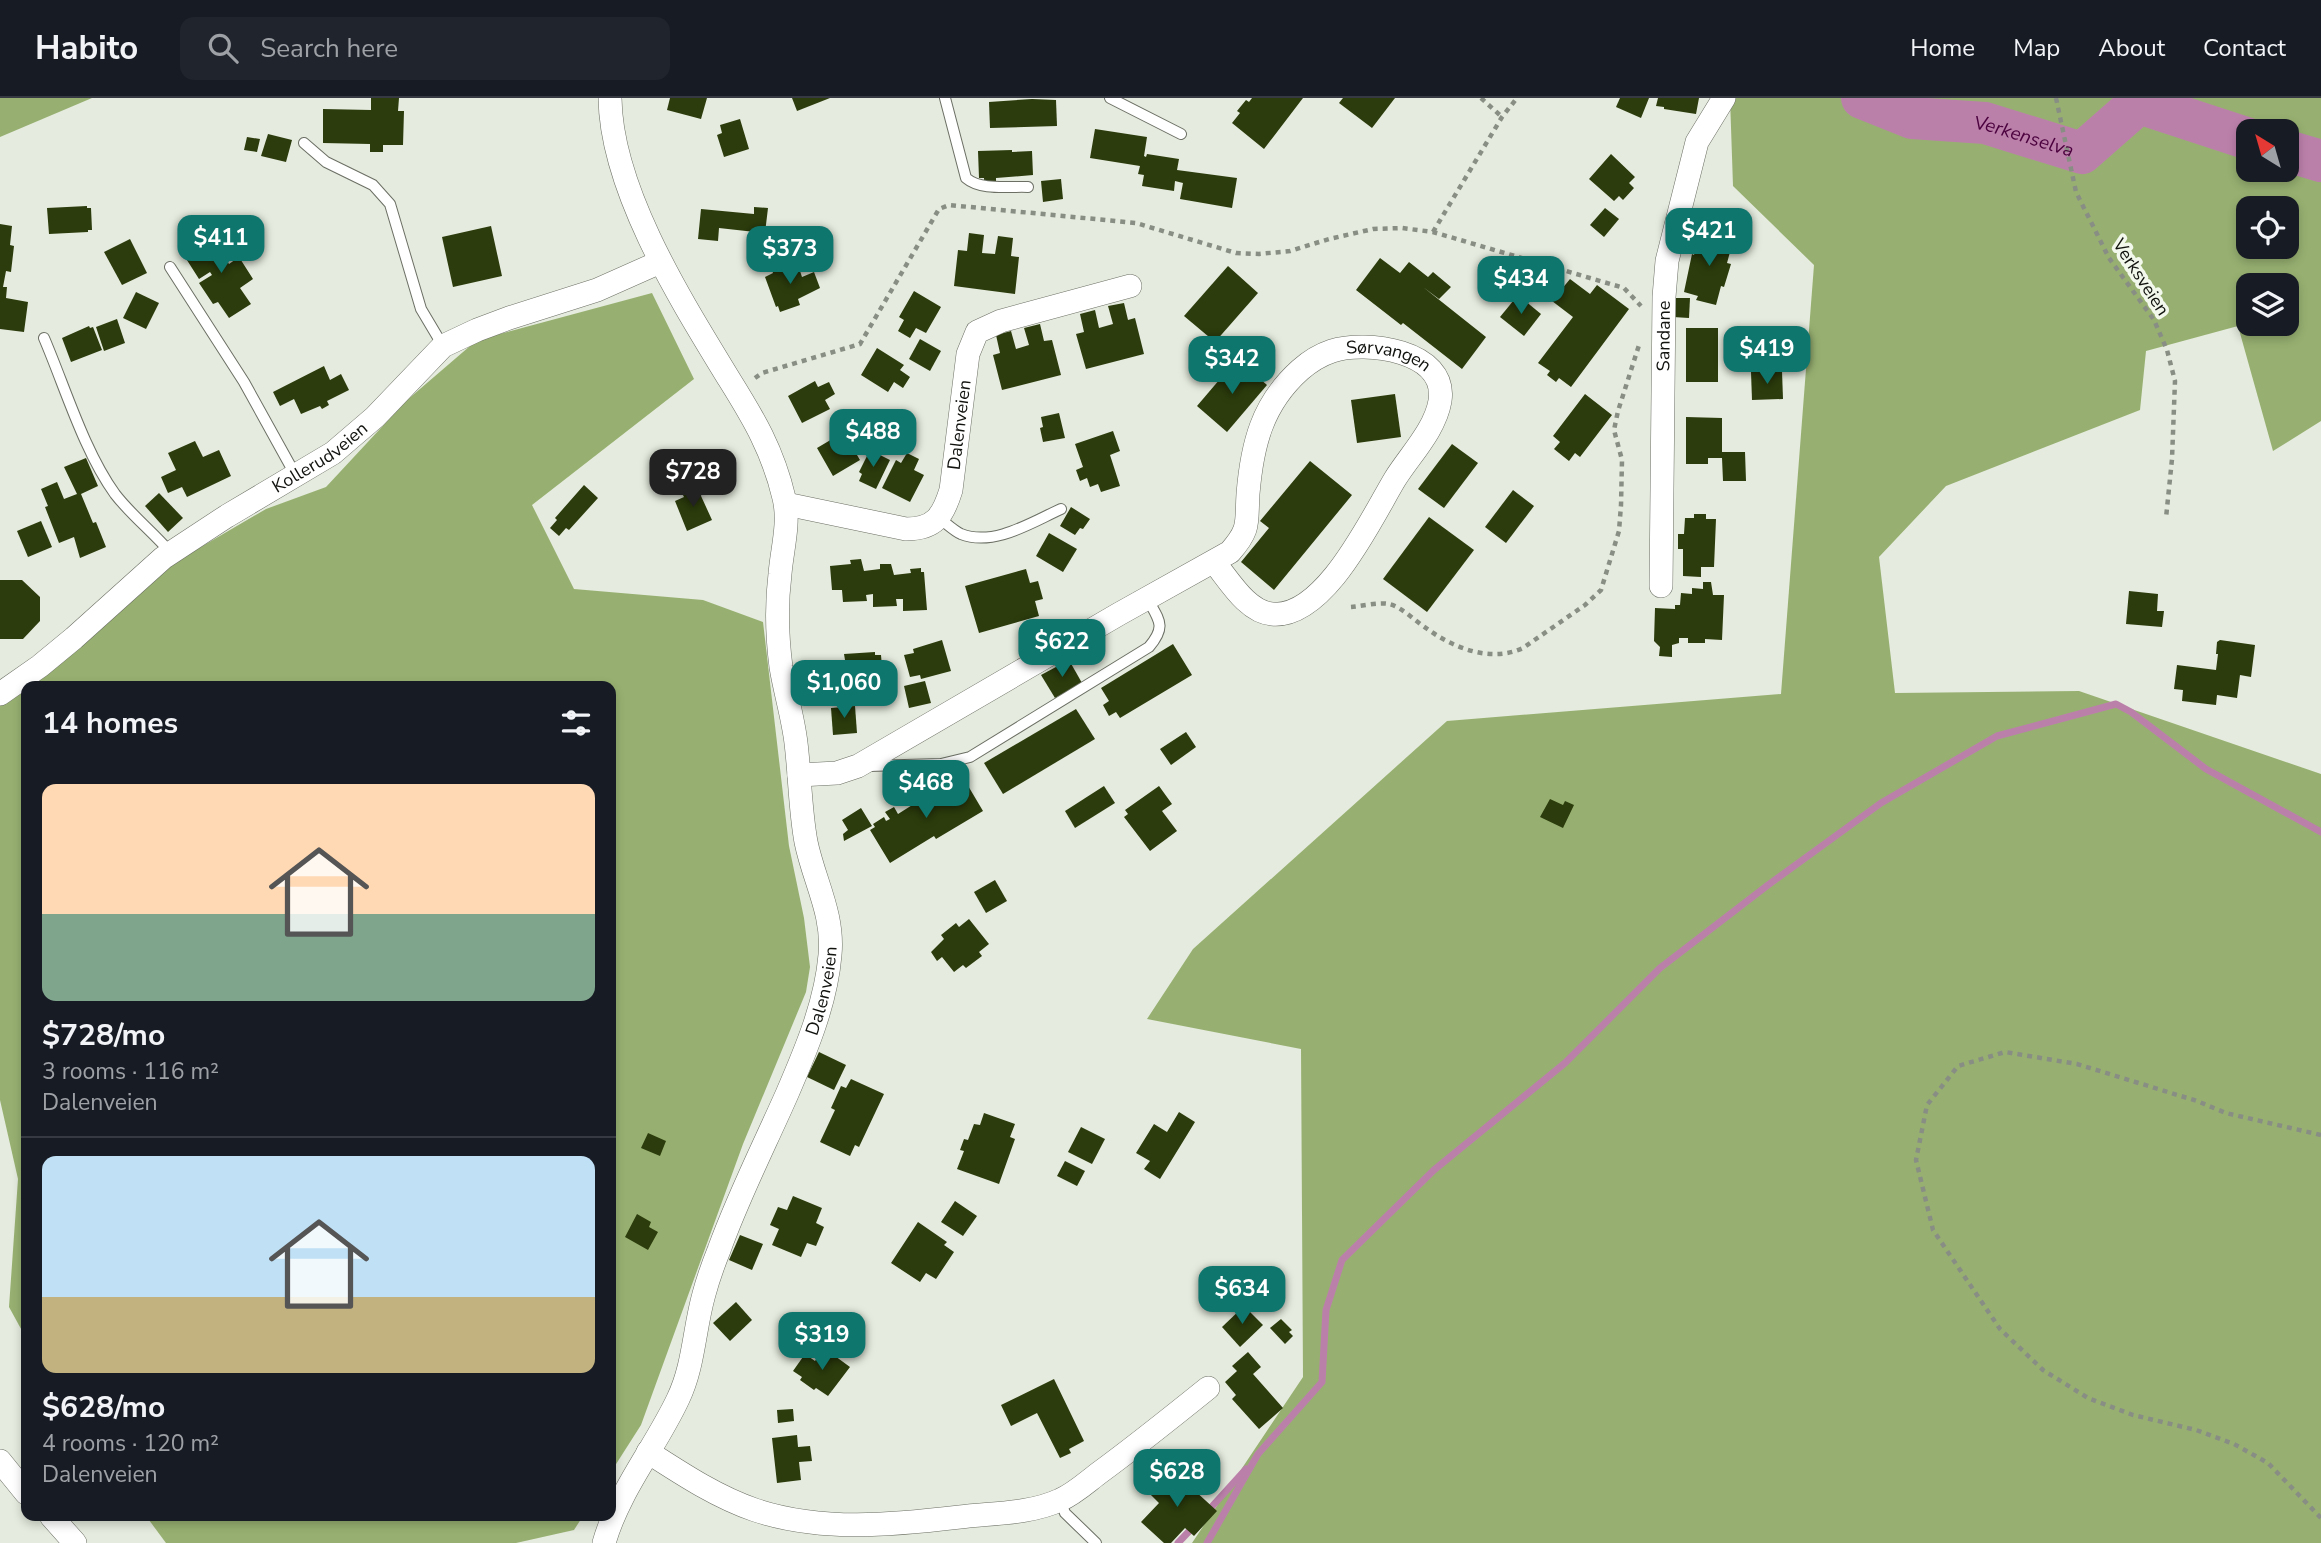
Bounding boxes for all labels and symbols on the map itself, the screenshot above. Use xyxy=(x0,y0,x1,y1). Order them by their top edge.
water label: Verkenselva xyxy=(1973,110,2077,164)
north arrow xyxy=(2236,119,2300,182)
pin: $421 xyxy=(1668,208,1750,268)
pin: $411 xyxy=(180,216,262,275)
pin: $373 xyxy=(749,226,831,286)
street label: Verksveien xyxy=(2107,233,2175,320)
pin: $434 xyxy=(1480,256,1562,316)
street label: Sandane xyxy=(1651,301,1676,371)
pin: $419 xyxy=(1726,327,1808,386)
street label: Sørvangen xyxy=(1345,335,1436,377)
pin: $342 xyxy=(1191,336,1273,396)
street label: Dalenveien xyxy=(942,378,977,471)
pin: $488 xyxy=(832,410,914,469)
street label: Kollerudveien xyxy=(268,416,373,499)
pin: $728 xyxy=(652,450,734,509)
pin: $622 xyxy=(1021,620,1103,679)
pin: $1,060 xyxy=(787,660,901,720)
pin: $468 xyxy=(885,760,967,820)
street label: Dalenveien xyxy=(800,945,843,1038)
pin: $634 xyxy=(1201,1266,1283,1326)
pin: $319 xyxy=(781,1312,863,1372)
pin: $628 xyxy=(1136,1450,1218,1509)

